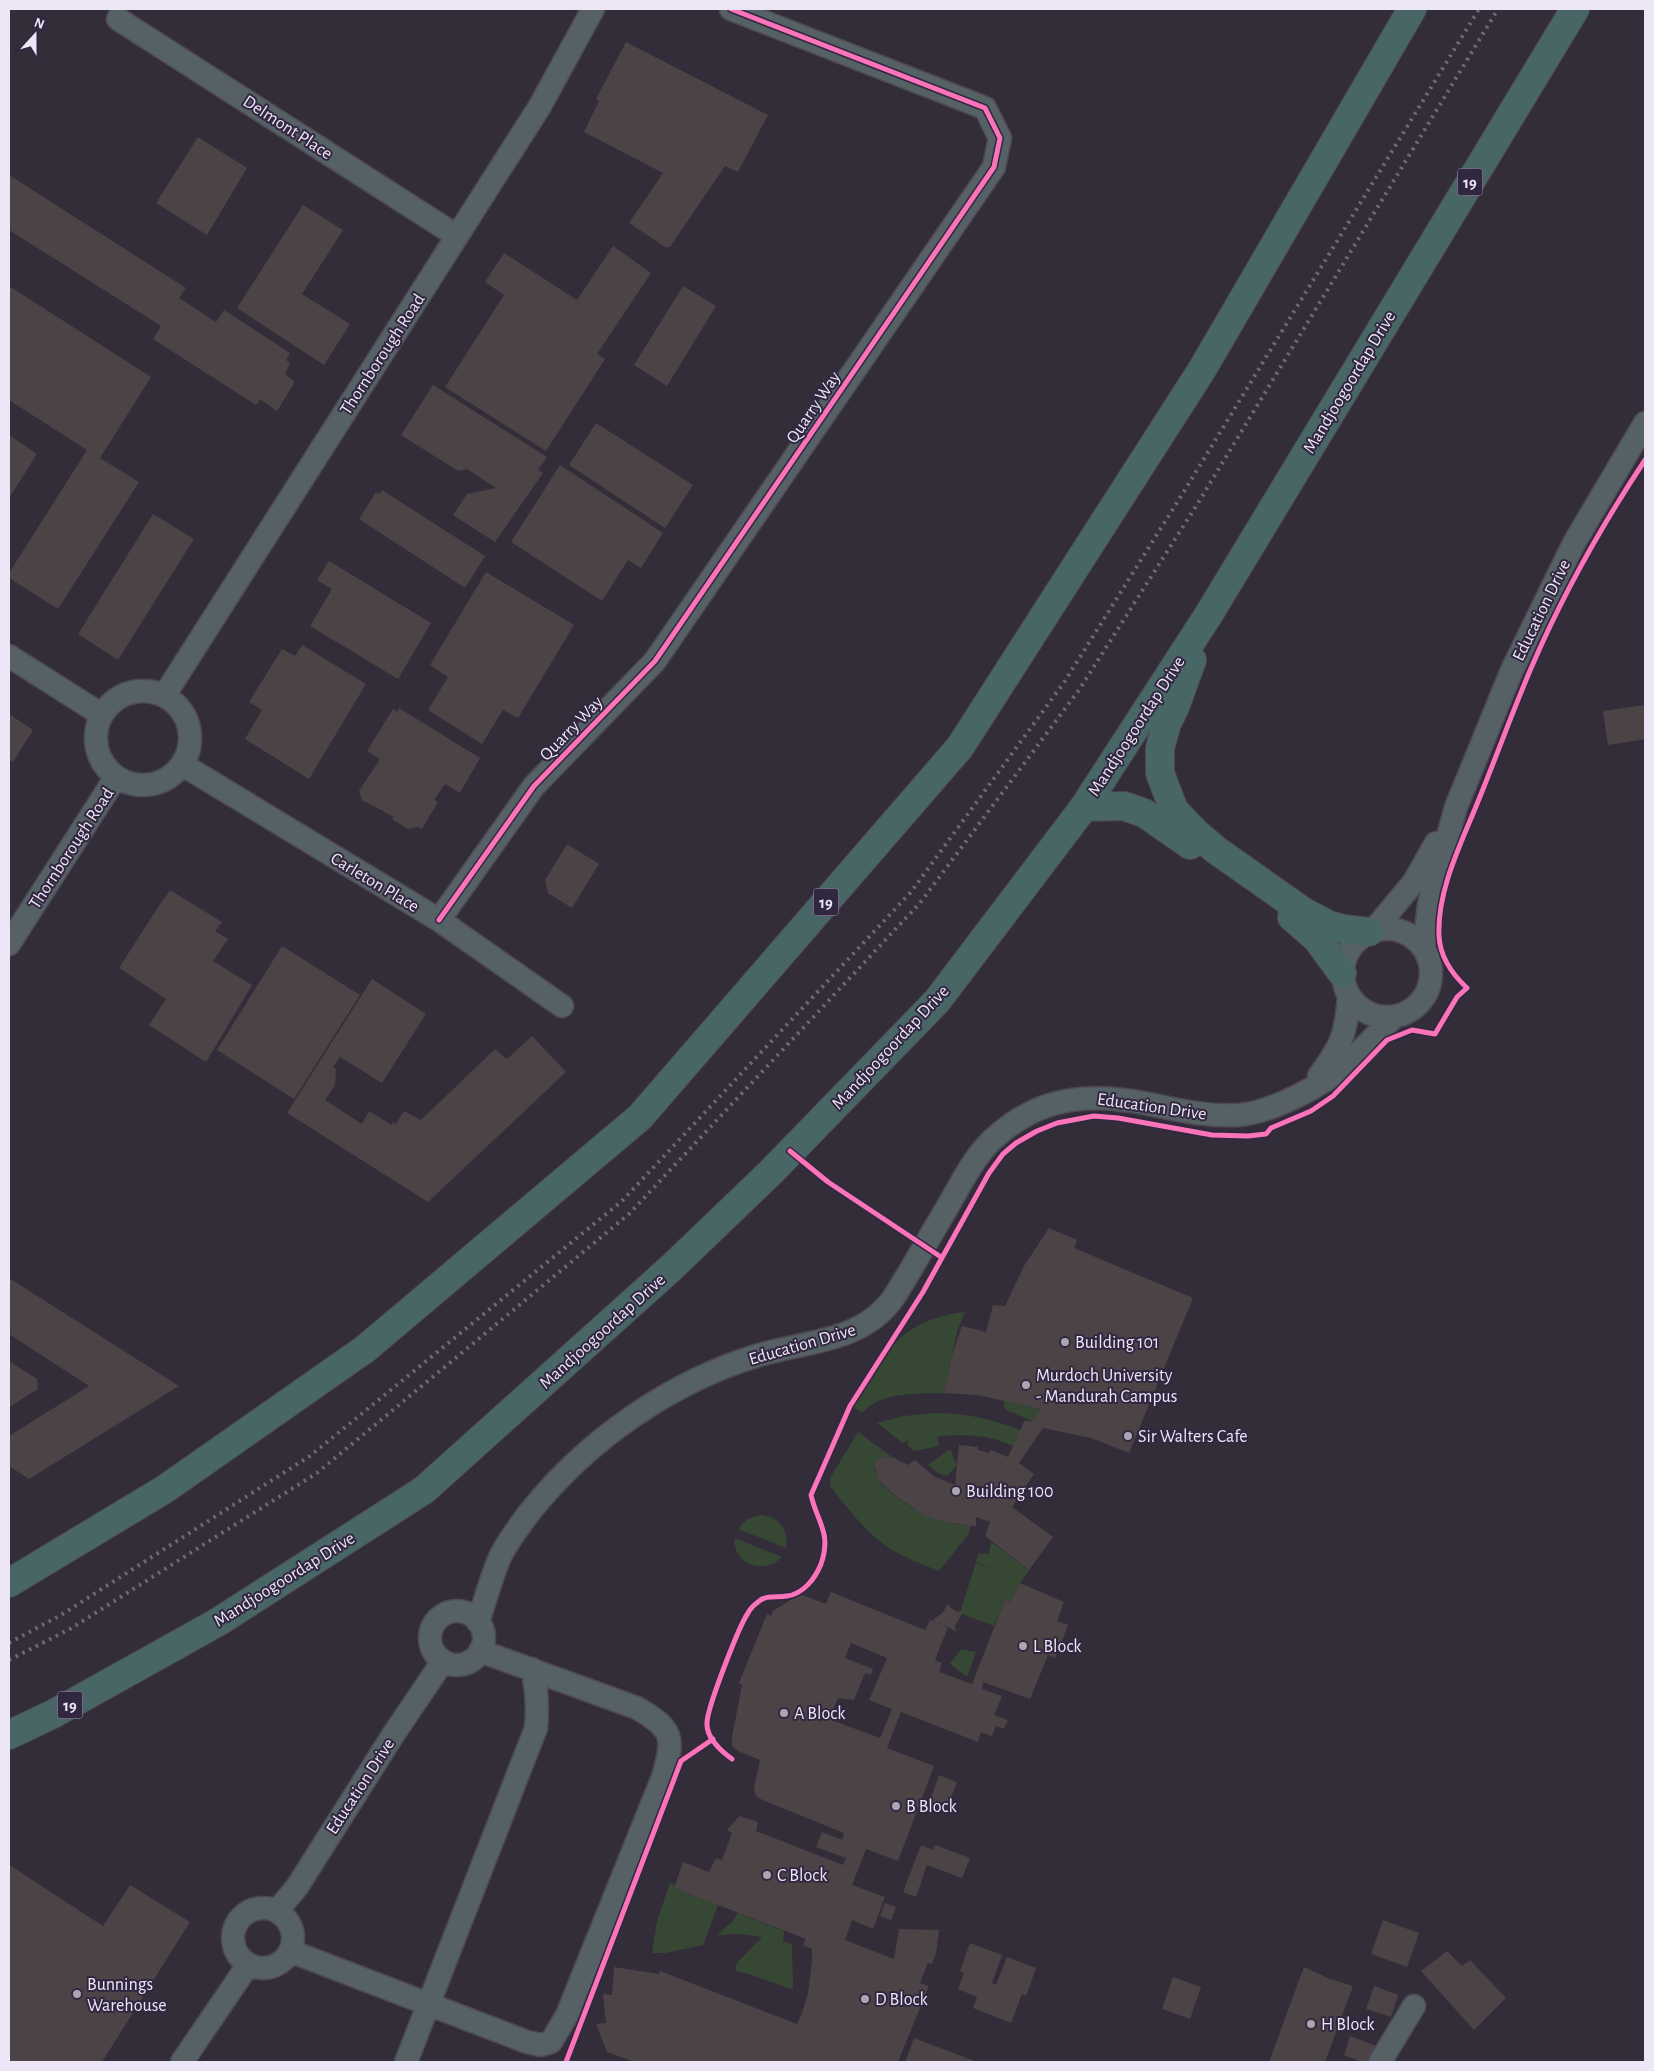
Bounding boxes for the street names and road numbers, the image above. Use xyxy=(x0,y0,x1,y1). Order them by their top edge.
street label: Delmont Place xyxy=(239,92,335,163)
road number: 19 xyxy=(1458,168,1482,196)
street label: Thornborough Road xyxy=(337,291,429,418)
street label: Mandjoogoordap Drive xyxy=(1300,308,1399,457)
street label: Quarry Way xyxy=(783,368,844,447)
street label: Education Drive xyxy=(1510,557,1574,664)
street label: Mandjoogoordap Drive xyxy=(1085,654,1189,800)
street label: Quarry Way xyxy=(537,693,607,765)
street label: Thornborough Road xyxy=(26,785,118,912)
street label: Carleton Place xyxy=(327,849,422,916)
road number: 19 xyxy=(814,889,838,916)
street label: Mandjoogoordap Drive xyxy=(829,982,953,1113)
street label: Education Drive xyxy=(1096,1090,1208,1124)
street label: Mandjoogoordap Drive xyxy=(536,1271,669,1393)
street label: Education Drive xyxy=(747,1321,858,1369)
street label: Mandjoogoordap Drive xyxy=(211,1529,358,1631)
road number: 19 xyxy=(58,1692,82,1718)
street label: Education Drive xyxy=(323,1735,398,1838)

